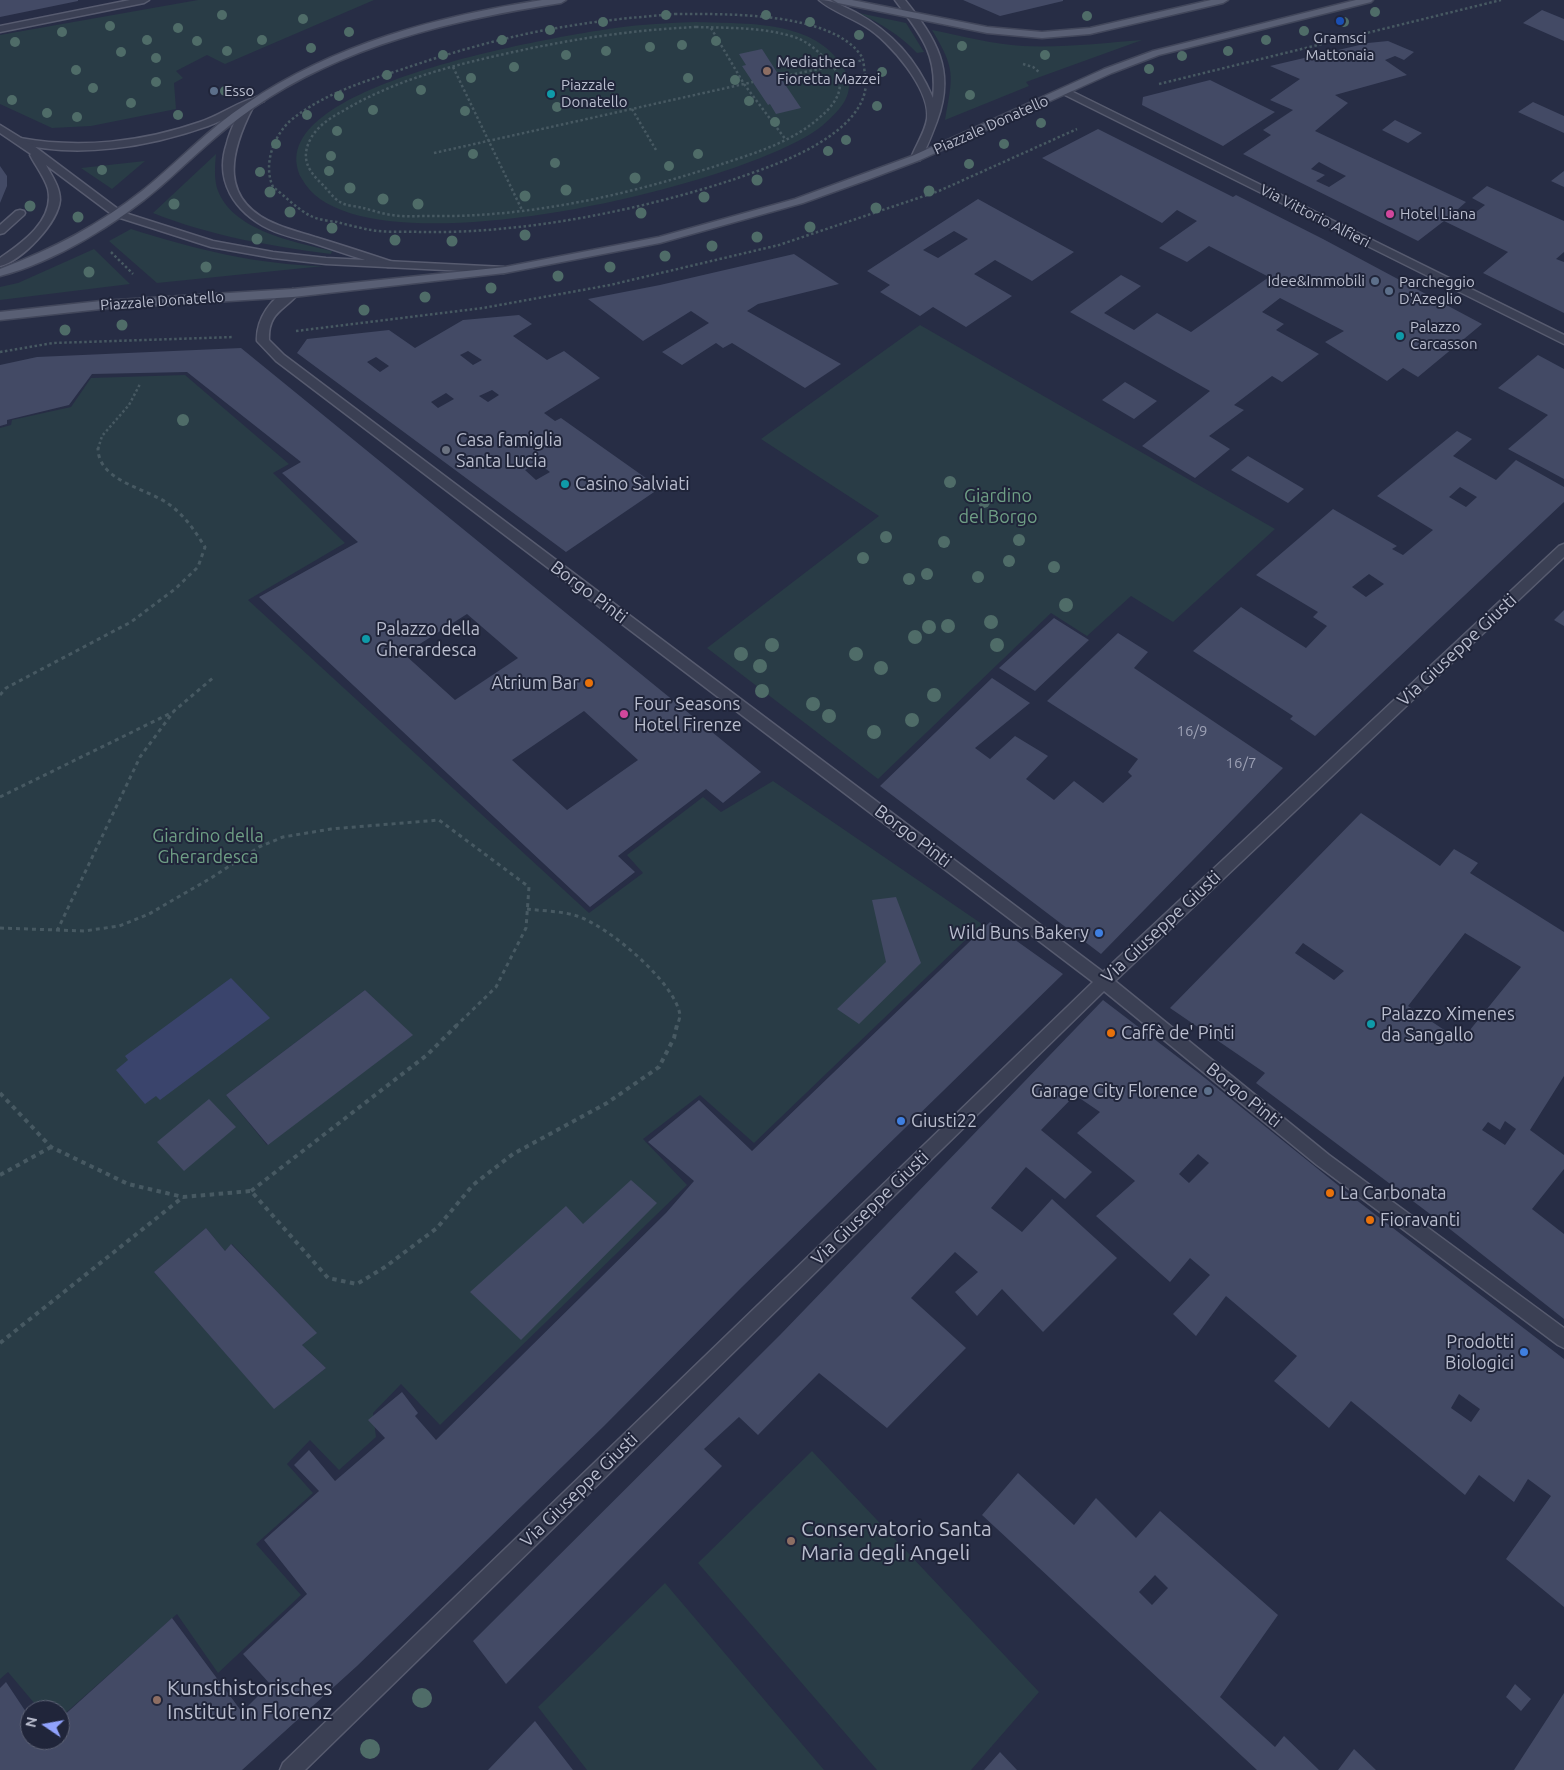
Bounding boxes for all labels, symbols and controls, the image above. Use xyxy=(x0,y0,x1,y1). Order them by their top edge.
marker: Gramsci Mattonaia xyxy=(1334,15,1346,27)
place label: Gramsci Mattonaia xyxy=(1306,29,1374,64)
place label: Mediatheca Fioretta Mazzei xyxy=(777,53,880,88)
marker: Mediatheca Fioretta Mazzei xyxy=(761,65,773,77)
place label: Piazzale Donatello xyxy=(561,76,627,111)
place label: Esso xyxy=(224,82,254,100)
marker: Esso xyxy=(208,85,220,97)
marker: Piazzale Donatello xyxy=(545,88,557,100)
street label: Piazzale Donatello xyxy=(931,92,1051,158)
street label: Via Vittorio Alfieri xyxy=(1257,180,1373,252)
place label: Hotel Liana xyxy=(1400,205,1476,223)
marker: Hotel Liana xyxy=(1384,208,1396,220)
place label: Idee&Immobili xyxy=(1268,272,1365,290)
place label: Parcheggio D'Azeglio xyxy=(1399,273,1475,308)
marker: Idee&Immobili xyxy=(1369,275,1381,287)
marker: Parcheggio D'Azeglio xyxy=(1383,285,1395,297)
street label: Piazzale Donatello xyxy=(100,288,224,314)
place label: Palazzo Carcasson xyxy=(1410,318,1478,353)
marker: Palazzo Carcasson xyxy=(1394,330,1406,342)
place label: Casa famiglia Santa Lucia xyxy=(456,429,562,472)
marker: Casa famiglia Santa Lucia xyxy=(440,444,452,456)
place label: Casino Salviati xyxy=(575,473,690,495)
marker: Casino Salviati xyxy=(559,478,571,490)
park label: Giardino del Borgo xyxy=(959,485,1037,528)
street label: Borgo Pinti xyxy=(546,556,632,628)
street label: Via Giuseppe Giusti xyxy=(1393,589,1521,711)
place label: Palazzo della Gherardesca xyxy=(376,618,480,660)
marker: Palazzo della Gherardesca xyxy=(360,633,372,645)
place label: Atrium Bar xyxy=(492,672,579,694)
marker: Atrium Bar xyxy=(583,677,595,689)
place label: Four Seasons Hotel Firenze xyxy=(634,693,742,736)
marker: Four Seasons Hotel Firenze xyxy=(618,708,630,720)
house number: 16/9 xyxy=(1177,722,1207,740)
house number: 16/7 xyxy=(1226,754,1256,772)
street label: Borgo Pinti xyxy=(870,800,956,872)
park label: Giardino della Gherardesca xyxy=(152,825,264,868)
street label: Via Giuseppe Giusti xyxy=(1097,866,1225,988)
place label: Wild Buns Bakery xyxy=(949,922,1089,944)
marker: Wild Buns Bakery xyxy=(1093,927,1105,939)
place label: Palazzo Ximenes da Sangallo xyxy=(1381,1003,1515,1046)
marker: Palazzo Ximenes da Sangallo xyxy=(1365,1018,1377,1030)
place label: Caffè de' Pinti xyxy=(1121,1022,1235,1044)
marker: Caffè de' Pinti xyxy=(1105,1027,1117,1039)
street label: Borgo Pinti xyxy=(1202,1058,1286,1132)
place label: Garage City Florence xyxy=(1031,1080,1198,1102)
marker: Garage City Florence xyxy=(1202,1085,1214,1097)
place label: Giusti22 xyxy=(911,1110,977,1132)
marker: Giusti22 xyxy=(895,1115,907,1127)
street label: Via Giuseppe Giusti xyxy=(807,1146,933,1270)
place label: La Carbonata xyxy=(1340,1182,1447,1204)
marker: La Carbonata xyxy=(1324,1187,1336,1199)
place label: Fioravanti xyxy=(1380,1209,1460,1231)
marker: Fioravanti xyxy=(1364,1214,1376,1226)
place label: Prodotti Biologici xyxy=(1445,1331,1514,1374)
marker: Prodotti Biologici xyxy=(1518,1346,1530,1358)
street label: Via Giuseppe Giusti xyxy=(516,1428,642,1552)
place label: Conservatorio Santa Maria degli Angeli xyxy=(801,1516,992,1566)
marker: Conservatorio Santa Maria degli Angeli xyxy=(785,1535,797,1547)
place label: Kunsthistorisches Institut in Florenz xyxy=(167,1675,332,1725)
marker: Kunsthistorisches Institut in Florenz xyxy=(151,1694,163,1706)
north arrow xyxy=(20,1700,70,1750)
text: N xyxy=(22,1715,40,1729)

